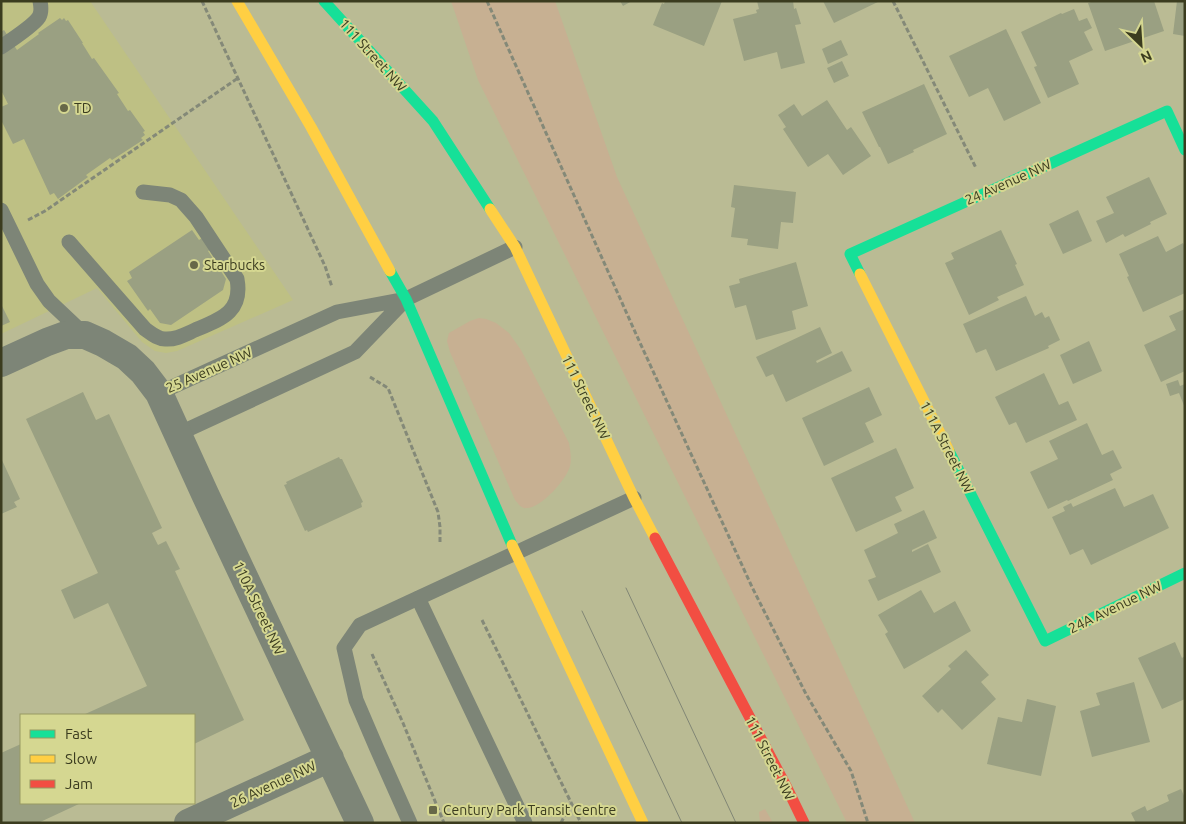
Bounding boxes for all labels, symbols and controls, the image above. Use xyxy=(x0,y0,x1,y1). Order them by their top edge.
street label: 111 Street NW xyxy=(336,15,410,95)
north arrow xyxy=(1116,20,1166,70)
text: N xyxy=(1138,47,1155,66)
place label: TD xyxy=(74,100,92,116)
marker: TD xyxy=(58,102,70,114)
street label: 24 Avenue NW xyxy=(963,156,1053,208)
place label: Starbucks xyxy=(204,257,265,273)
marker: Starbucks xyxy=(188,259,200,271)
street label: 25 Avenue NW xyxy=(164,344,254,396)
street label: 111 Street NW xyxy=(559,352,613,442)
street label: 111A Street NW xyxy=(917,398,977,496)
street label: 110A Street NW xyxy=(230,559,288,657)
street label: 24A Avenue NW xyxy=(1066,578,1164,636)
street label: 111 Street NW xyxy=(742,713,798,803)
legend xyxy=(20,714,195,804)
text: Fast xyxy=(65,725,93,742)
text: Slow xyxy=(65,750,98,767)
street label: 26 Avenue NW xyxy=(228,757,318,811)
text: Jam xyxy=(65,775,93,792)
place label: Century Park Transit Centre xyxy=(443,802,616,818)
marker: Century Park Transit Centre xyxy=(427,804,439,816)

